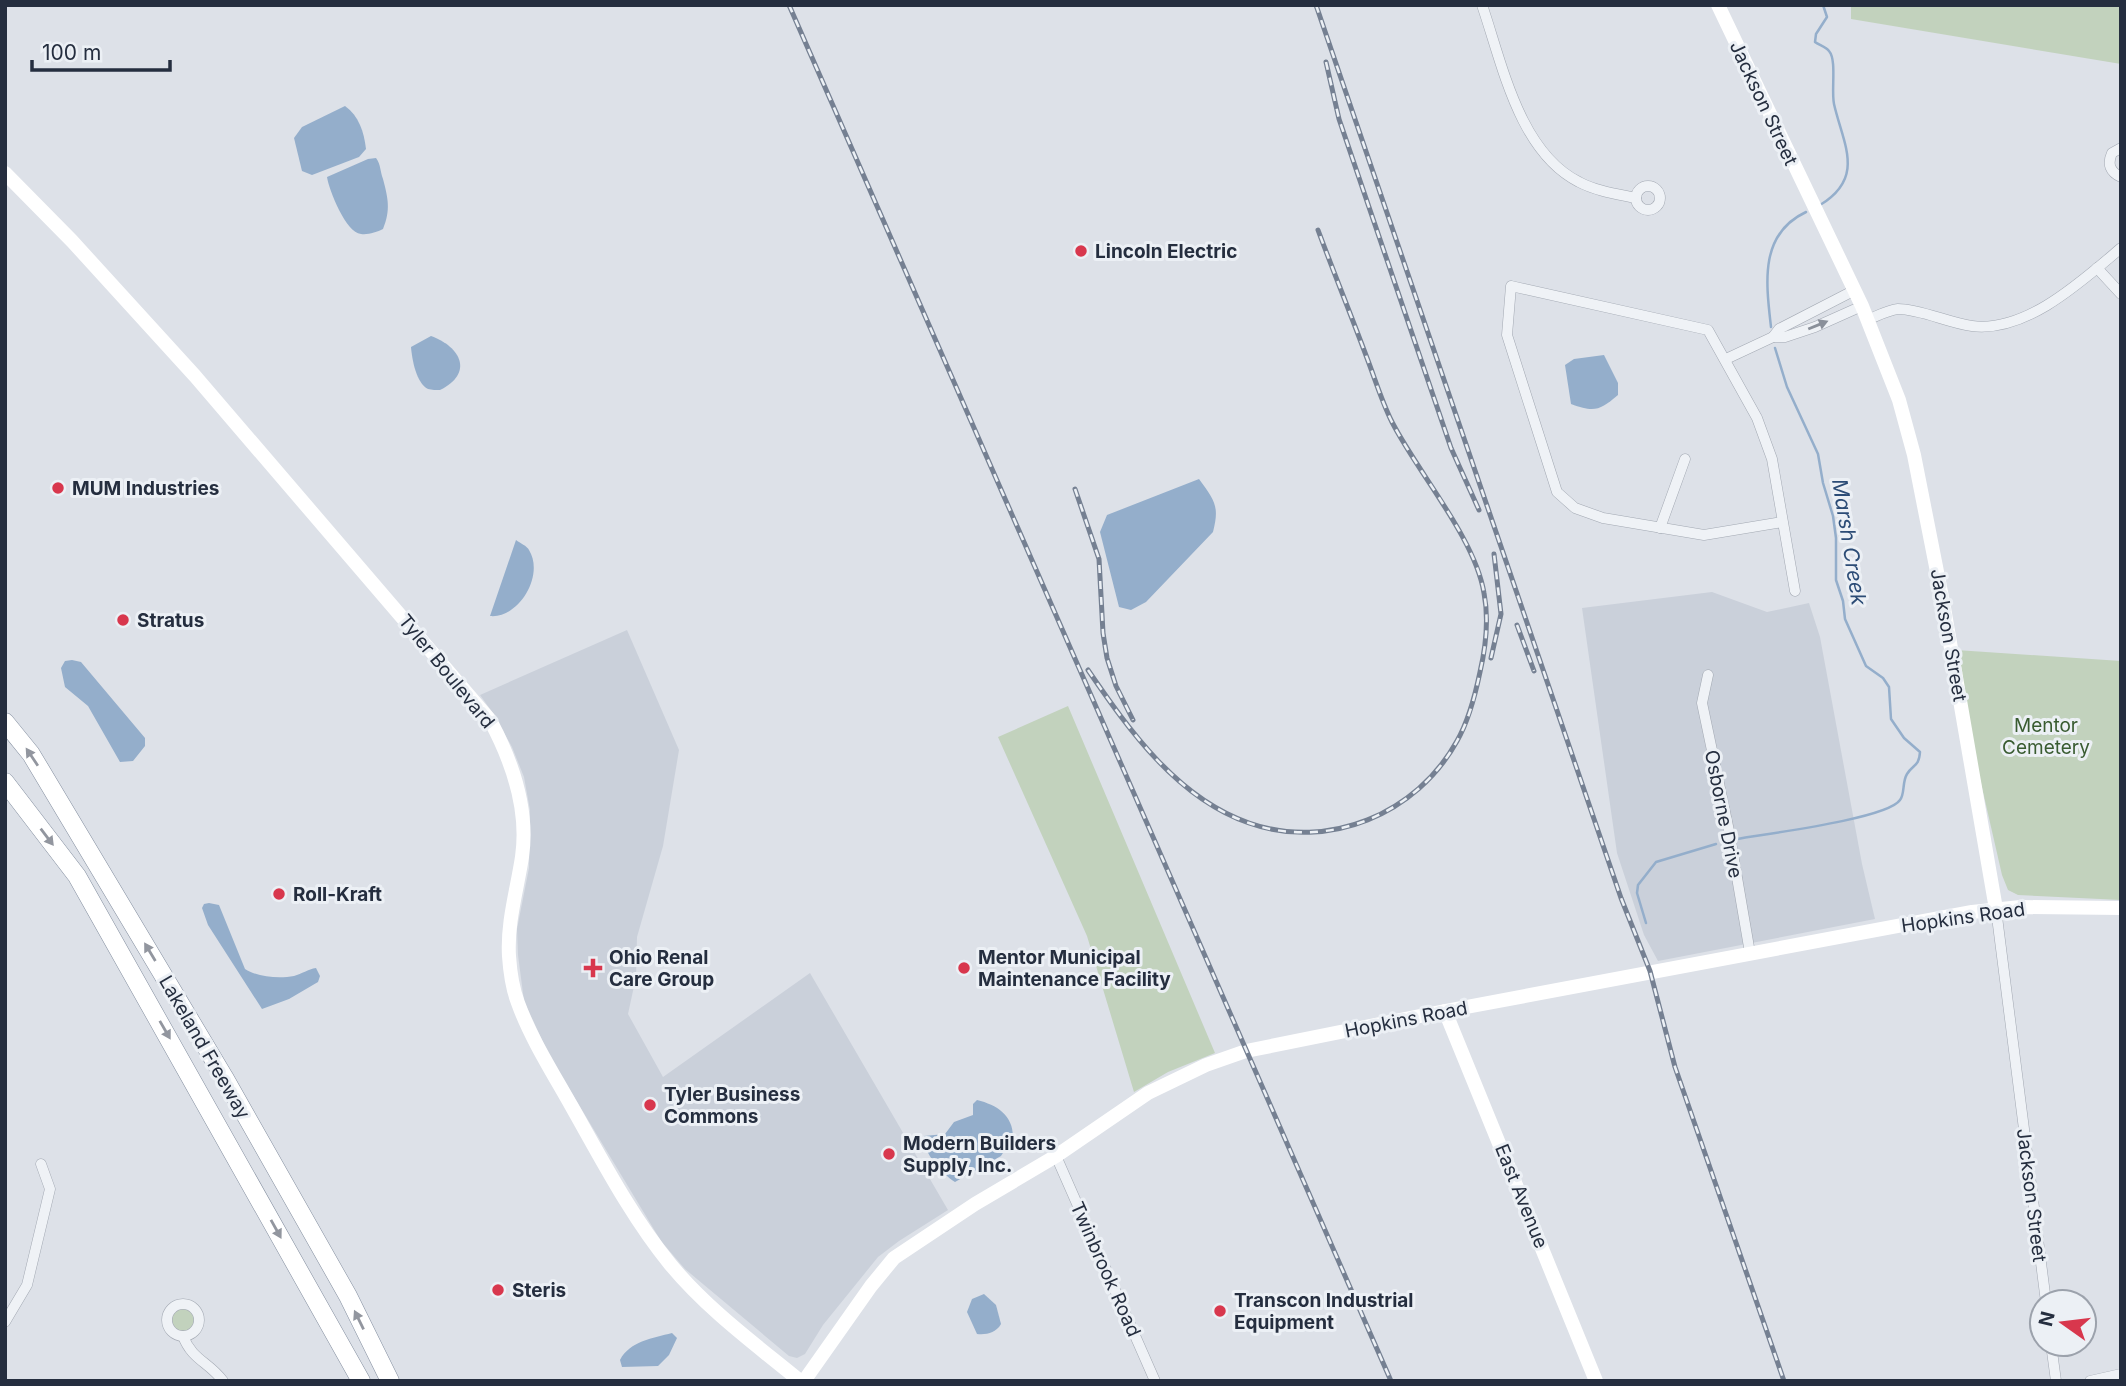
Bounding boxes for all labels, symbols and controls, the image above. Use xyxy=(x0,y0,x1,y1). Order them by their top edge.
scale bar xyxy=(32,28,170,72)
street label: Jackson Street xyxy=(1725,37,1802,169)
text: 100 m xyxy=(42,40,101,65)
place label: Lincoln Electric xyxy=(1095,240,1237,263)
marker: Lincoln Electric xyxy=(1073,243,1089,259)
one-way arrow xyxy=(1808,319,1829,330)
place label: MUM Industries xyxy=(72,477,219,500)
water label: Marsh Creek xyxy=(1827,477,1872,607)
marker: MUM Industries xyxy=(50,480,66,496)
street label: Jackson Street xyxy=(1926,567,1972,703)
place label: Stratus xyxy=(137,609,204,632)
street label: Tyler Boulevard xyxy=(394,610,500,733)
marker: Stratus xyxy=(115,612,131,628)
park label: Mentor Cemetery xyxy=(2002,714,2090,759)
one-way arrow xyxy=(25,748,39,766)
street label: Osborne Drive xyxy=(1700,748,1747,880)
one-way arrow xyxy=(39,827,54,845)
place label: Roll-Kraft xyxy=(293,883,382,906)
marker: Roll-Kraft xyxy=(271,886,287,902)
street label: Hopkins Road xyxy=(1900,897,2026,938)
one-way arrow xyxy=(144,942,157,961)
place label: Ohio Renal Care Group xyxy=(609,946,714,991)
place label: Mentor Municipal Maintenance Facility xyxy=(978,946,1171,991)
marker: Ohio Renal Care Group xyxy=(583,958,603,978)
marker: Mentor Municipal Maintenance Facility xyxy=(956,960,972,976)
street label: Lakeland Freeway xyxy=(154,971,255,1123)
street label: Hopkins Road xyxy=(1343,996,1469,1043)
one-way arrow xyxy=(159,1021,171,1040)
place label: Tyler Business Commons xyxy=(664,1083,800,1128)
marker: Tyler Business Commons xyxy=(642,1097,658,1113)
street label: Jackson Street xyxy=(2012,1127,2051,1263)
place label: Modern Builders Supply, Inc. xyxy=(903,1132,1056,1177)
street label: East Avenue xyxy=(1490,1141,1553,1252)
marker: Modern Builders Supply, Inc. xyxy=(881,1146,897,1162)
street label: Twinbrook Road xyxy=(1065,1198,1146,1340)
one-way arrow xyxy=(270,1219,282,1239)
place label: Steris xyxy=(512,1279,566,1302)
marker: Steris xyxy=(490,1282,506,1298)
north arrow xyxy=(2028,1288,2098,1358)
place label: Transcon Industrial Equipment xyxy=(1234,1289,1414,1334)
marker: Transcon Industrial Equipment xyxy=(1212,1303,1228,1319)
text: N xyxy=(2034,1309,2060,1329)
one-way arrow xyxy=(354,1310,365,1330)

